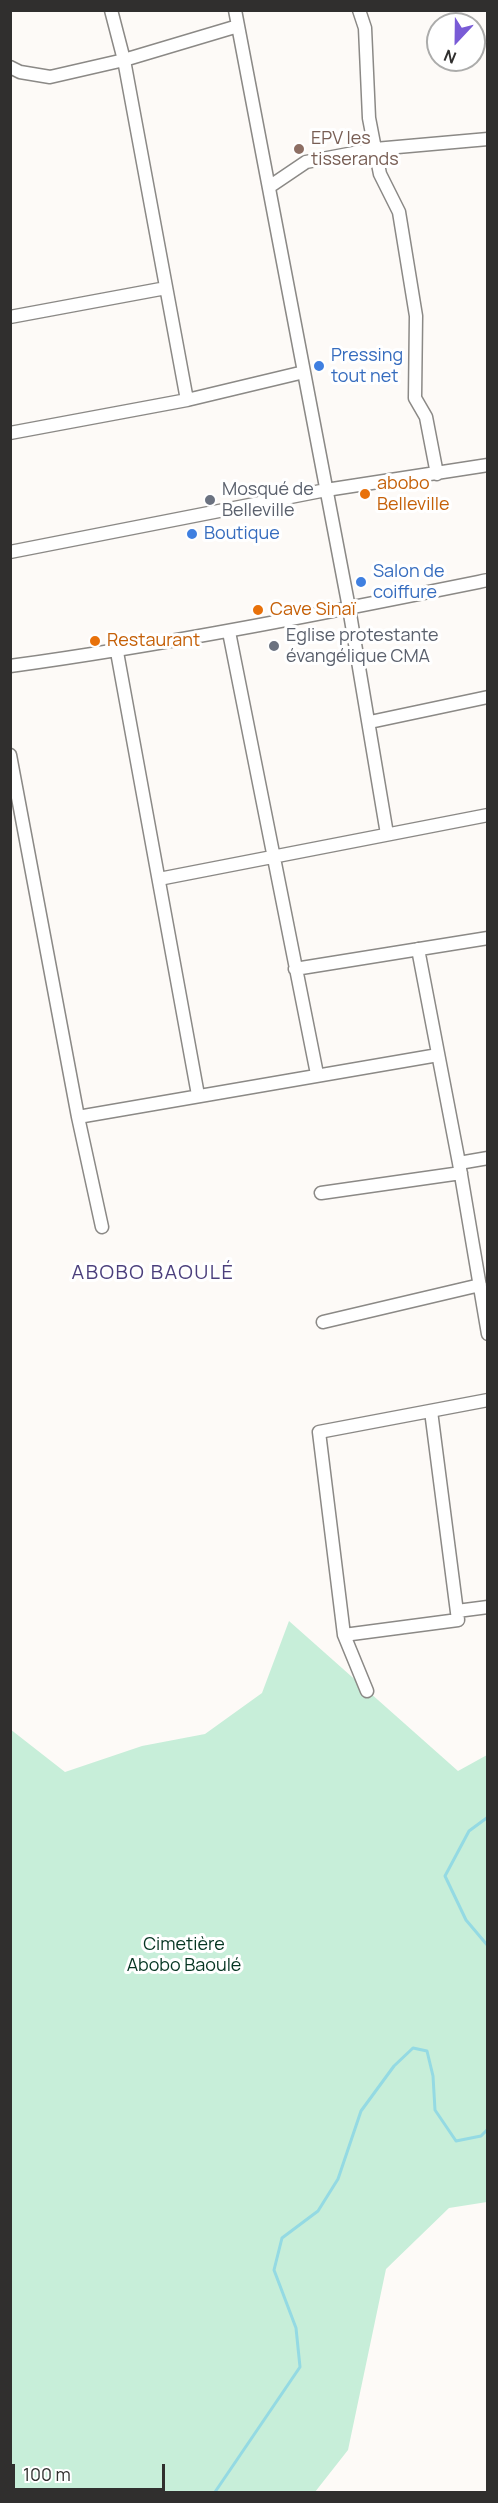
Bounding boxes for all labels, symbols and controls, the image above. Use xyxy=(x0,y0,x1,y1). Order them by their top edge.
north arrow xyxy=(426,12,486,72)
text: N xyxy=(441,44,459,69)
place label: EPV les tisserands xyxy=(311,128,399,170)
marker: EPV les tisserands xyxy=(292,142,306,156)
place label: Pressing tout net xyxy=(331,345,403,388)
marker: Pressing tout net xyxy=(312,359,326,373)
place label: abobo Belleville xyxy=(377,473,449,516)
place label: Mosqué de Belleville xyxy=(222,479,314,522)
marker: abobo Belleville xyxy=(358,487,372,501)
marker: Mosqué de Belleville xyxy=(203,493,217,507)
place label: Boutique xyxy=(204,523,280,545)
marker: Boutique xyxy=(185,527,199,541)
place label: Salon de coiffure xyxy=(373,561,444,604)
marker: Salon de coiffure xyxy=(354,575,368,589)
place label: Cave Sinaï xyxy=(270,599,356,621)
marker: Cave Sinaï xyxy=(251,603,265,617)
place label: Eglise protestante évangélique CMA xyxy=(286,625,439,668)
place label: Restaurant xyxy=(107,630,200,652)
marker: Restaurant xyxy=(88,634,102,648)
marker: Eglise protestante évangélique CMA xyxy=(267,639,281,653)
district label: ABOBO BAOULÉ xyxy=(72,1261,234,1285)
park label: Cimetière Abobo Baoulé xyxy=(127,1934,241,1976)
scale bar xyxy=(15,2452,168,2490)
text: 100 m xyxy=(23,2462,71,2486)

